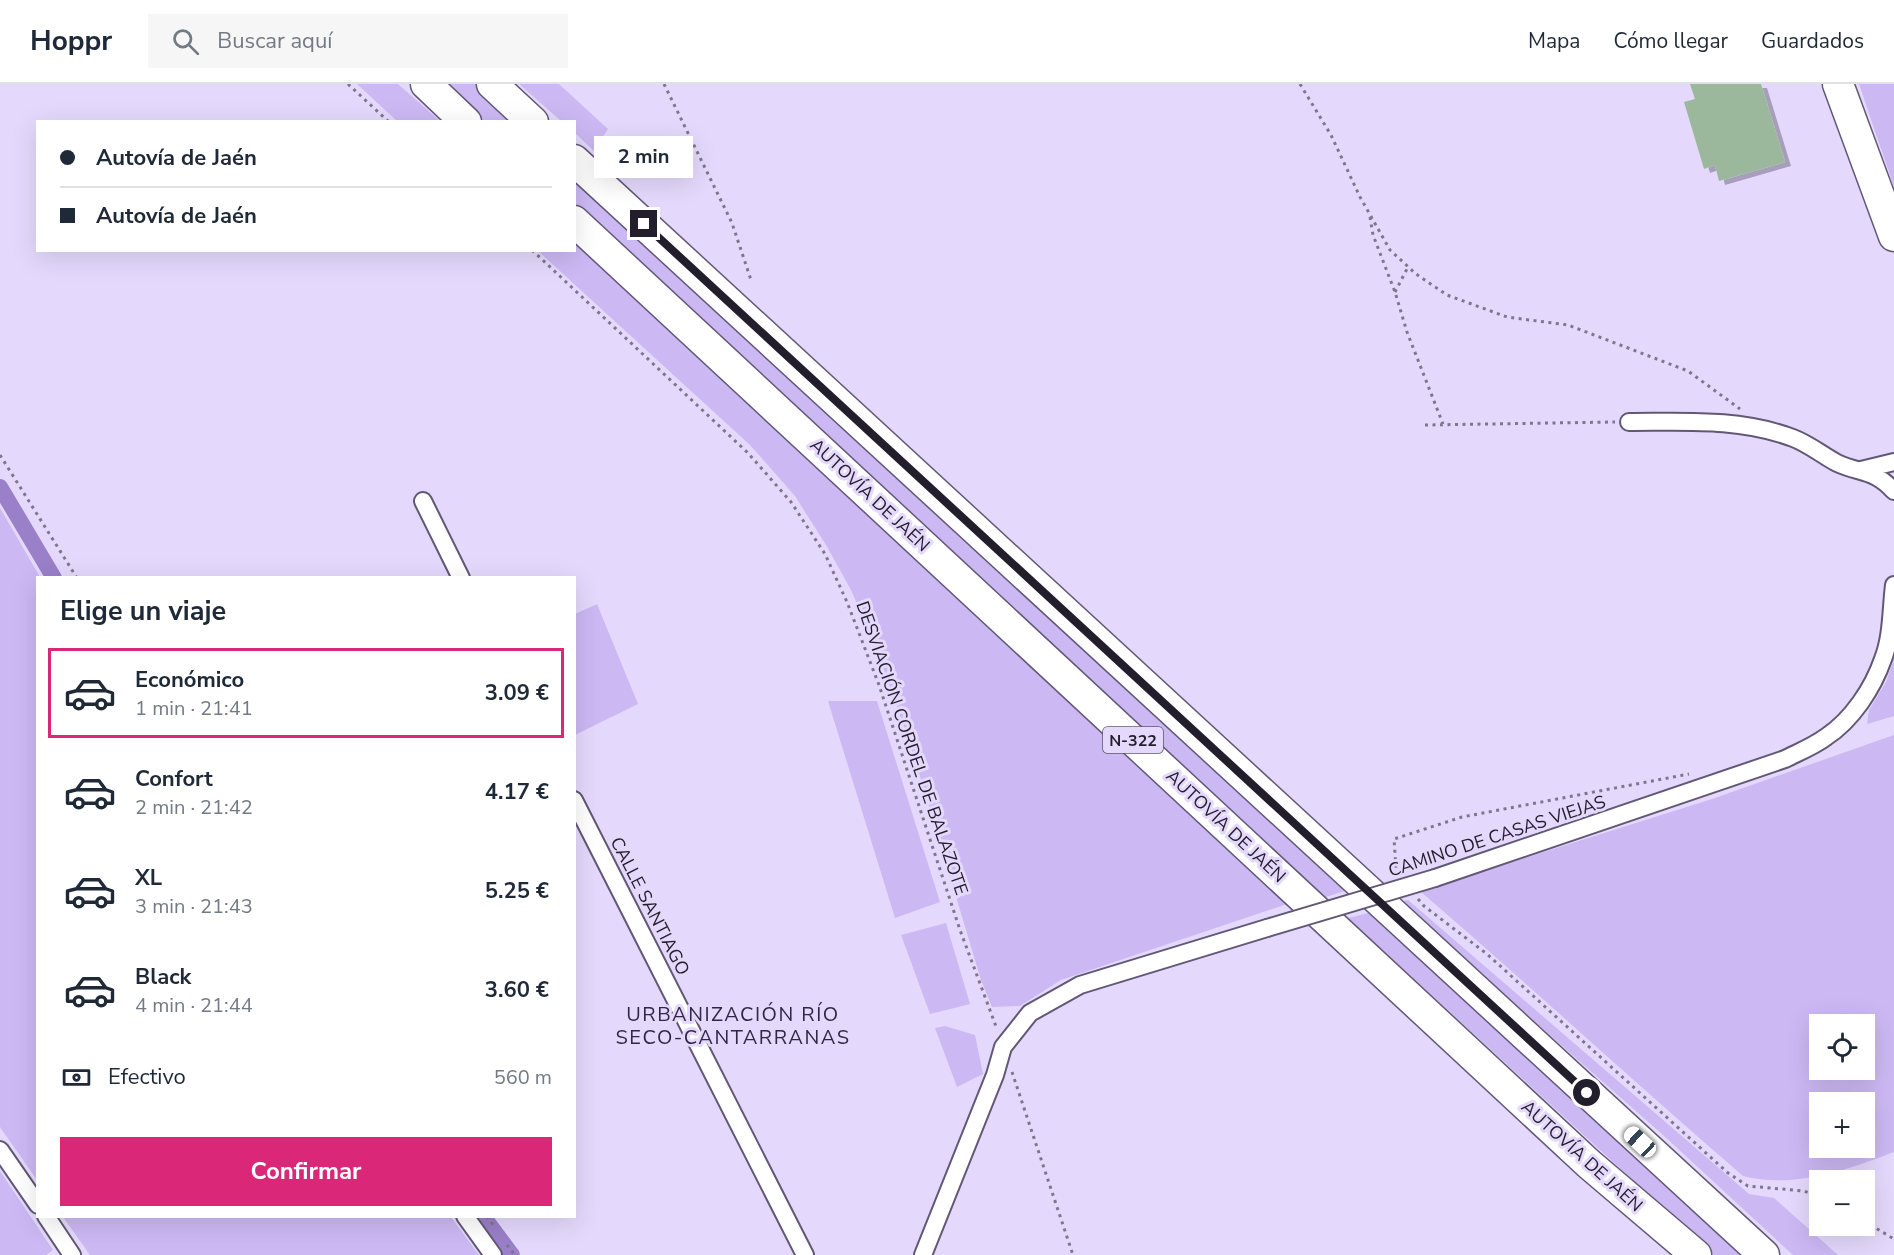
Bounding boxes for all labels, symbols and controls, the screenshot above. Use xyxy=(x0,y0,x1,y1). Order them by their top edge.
search box xyxy=(148,14,568,68)
text: Hoppr xyxy=(30,22,112,60)
icon: search xyxy=(169,25,202,58)
text: Buscar aquí xyxy=(217,26,332,56)
text: Mapa xyxy=(1528,27,1580,55)
text: Cómo llegar xyxy=(1613,27,1728,55)
text: Guardados xyxy=(1761,27,1864,55)
callout: 2 min xyxy=(594,137,694,179)
text: Autovía de Jaén xyxy=(96,143,257,173)
text: 2 min xyxy=(618,143,669,170)
text: Autovía de Jaén xyxy=(96,201,257,231)
route end xyxy=(630,210,657,237)
street label: AUTOVÍA DE JAÉN xyxy=(805,433,935,557)
text: Elige un viaje xyxy=(60,593,226,630)
street label: DESVIACIÓN CORDEL DE BALAZOTE xyxy=(850,598,974,898)
text: Económico xyxy=(135,665,244,695)
icon: car xyxy=(63,666,117,720)
text: 3.09 € xyxy=(485,678,549,708)
text: 1 min · 21:41 xyxy=(135,695,253,722)
road number: N-322 xyxy=(1103,727,1163,753)
text: Confort xyxy=(135,764,213,794)
street label: AUTOVÍA DE JAÉN xyxy=(1161,764,1291,888)
icon: car xyxy=(63,765,117,819)
text: 4.17 € xyxy=(485,777,549,807)
street label: CAMINO DE CASAS VIEJAS xyxy=(1385,789,1609,883)
text: 2 min · 21:42 xyxy=(135,794,253,821)
street label: CALLE SANTIAGO xyxy=(605,833,695,979)
text: XL xyxy=(135,863,162,893)
icon: car xyxy=(63,864,117,918)
text: 5.25 € xyxy=(485,876,549,906)
text: 3 min · 21:43 xyxy=(135,893,253,920)
text: Black xyxy=(135,962,191,992)
icon: car xyxy=(63,963,117,1017)
text: 3.60 € xyxy=(485,975,549,1005)
text: 4 min · 21:44 xyxy=(135,992,253,1019)
district label: URBANIZACIÓN RÍO SECO-CANTARRANAS xyxy=(616,1001,851,1051)
map controls xyxy=(1809,1014,1875,1236)
button: locate xyxy=(1809,1014,1875,1080)
icon: cash xyxy=(60,1061,93,1094)
text: Efectivo xyxy=(108,1062,186,1092)
text: 560 m xyxy=(494,1064,552,1091)
route start xyxy=(1573,1079,1600,1106)
button: + xyxy=(1809,1092,1875,1158)
street label: AUTOVÍA DE JAÉN xyxy=(1516,1095,1648,1217)
car xyxy=(1621,1123,1659,1161)
button: Confirmar xyxy=(60,1137,552,1206)
button: − xyxy=(1809,1170,1875,1236)

